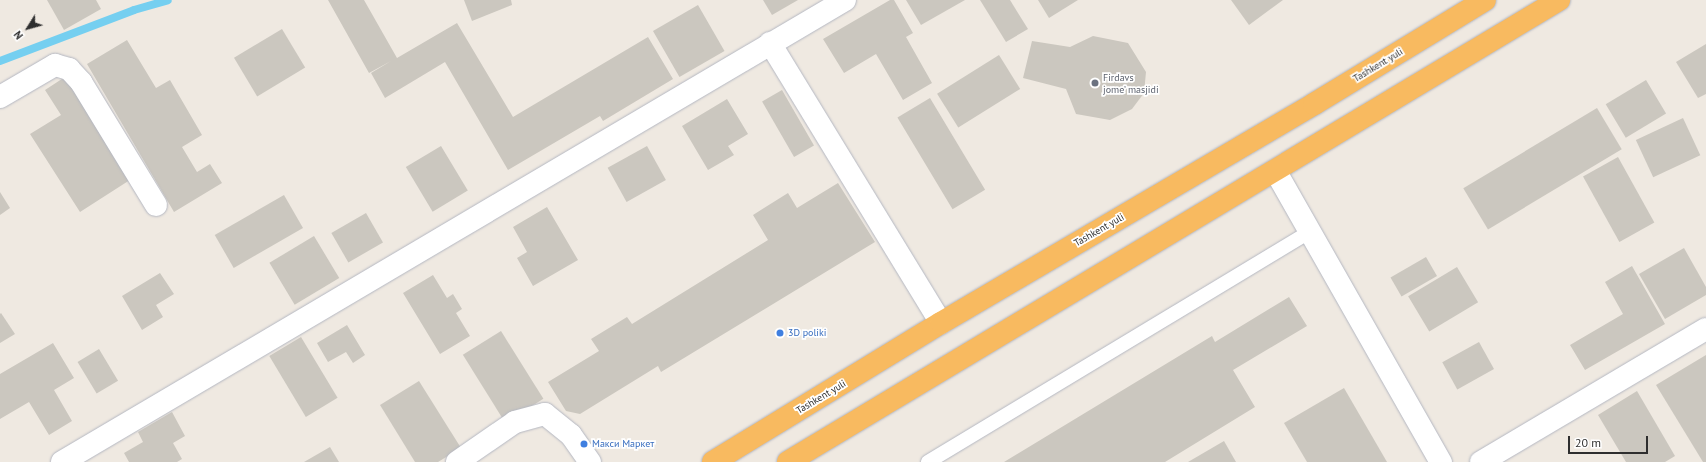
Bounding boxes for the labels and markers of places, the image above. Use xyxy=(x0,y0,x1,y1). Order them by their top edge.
place label: Firdavs jome’ masjidi xyxy=(1103,71,1159,94)
marker: Firdavs jome’ masjidi xyxy=(1090,78,1100,88)
place label: 3D poliki xyxy=(788,327,826,339)
marker: 3D poliki xyxy=(775,328,785,338)
place label: Макси Маркет xyxy=(592,438,654,450)
marker: Макси Маркет xyxy=(579,439,589,449)

